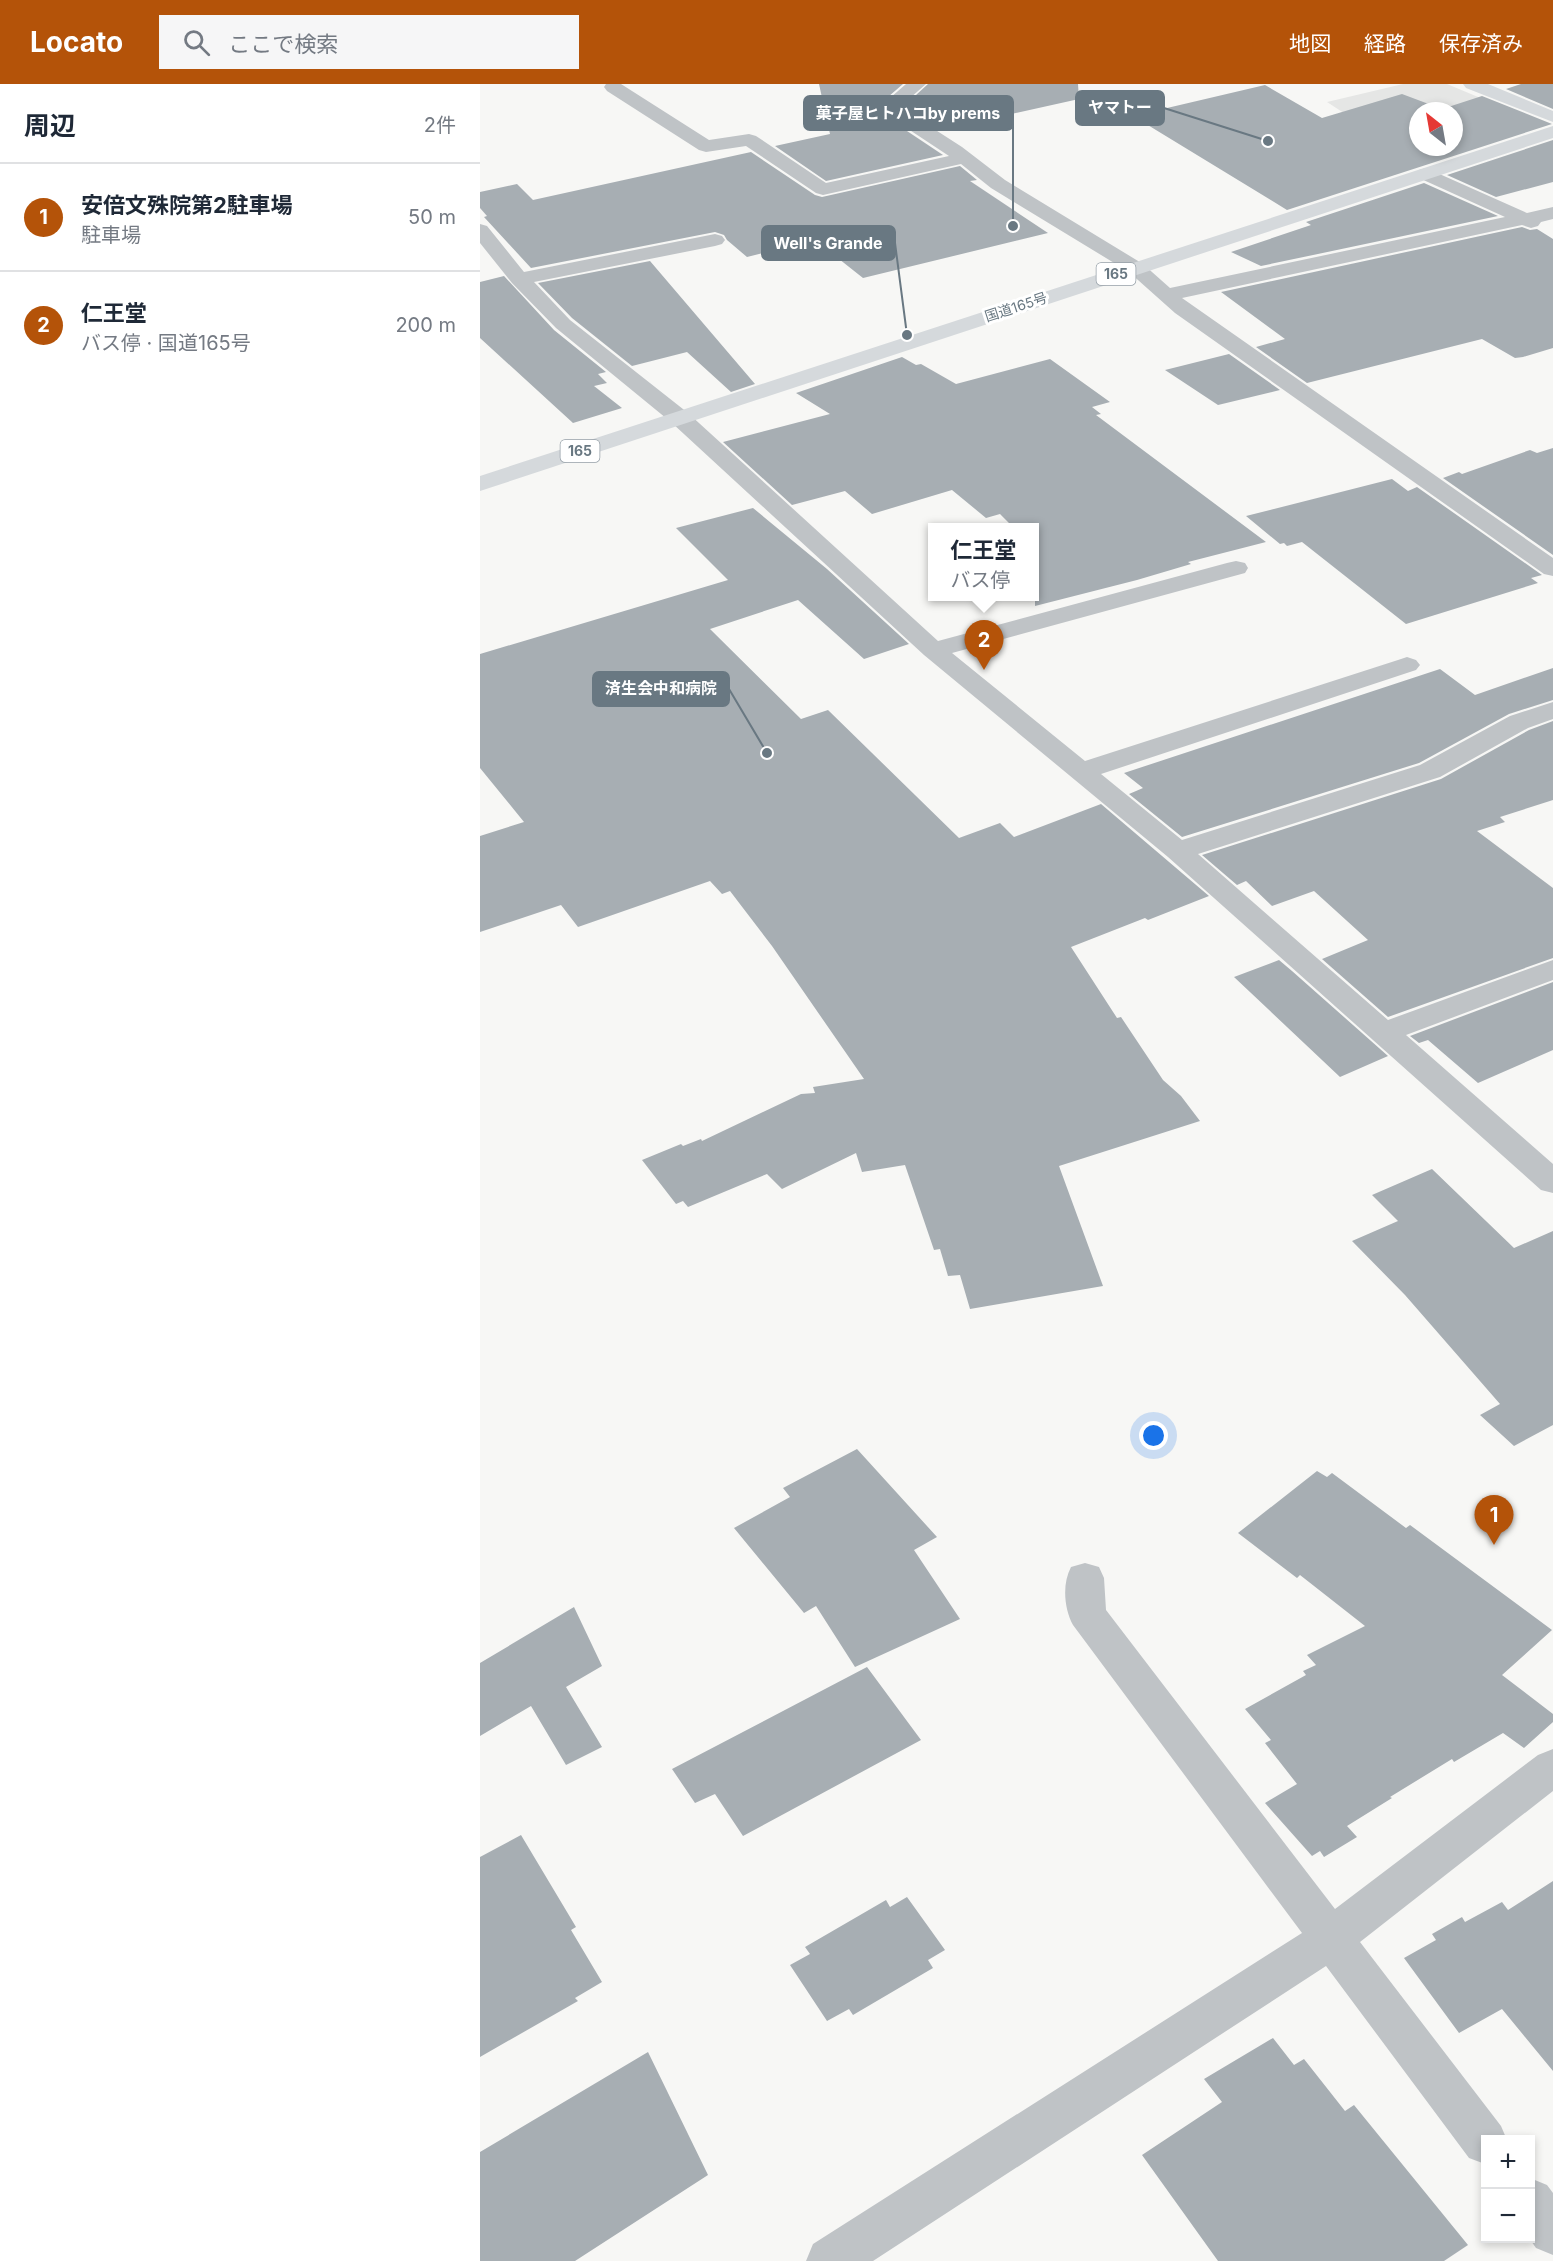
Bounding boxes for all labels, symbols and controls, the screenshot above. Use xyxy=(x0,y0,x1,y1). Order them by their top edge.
search box xyxy=(159,15,579,69)
text: Locato xyxy=(30,25,123,59)
icon: search xyxy=(180,26,213,59)
text: ここで検索 xyxy=(228,31,338,57)
text: 地図 xyxy=(1289,31,1331,56)
text: 経路 xyxy=(1364,31,1406,56)
text: 保存済み xyxy=(1439,31,1523,56)
callout: ヤマトー xyxy=(1076,91,1164,125)
callout: 菓子屋ヒトハコby prems xyxy=(804,96,1013,130)
text: ヤマトー xyxy=(1088,97,1152,117)
north arrow xyxy=(1409,102,1463,156)
text: 菓子屋ヒトハコby prems xyxy=(816,103,1000,123)
text: 周辺 xyxy=(24,110,76,141)
text: 2件 xyxy=(424,113,456,137)
text: 安倍文殊院第2駐車場 xyxy=(81,192,293,218)
text: 1 xyxy=(39,205,48,229)
text: 50 m xyxy=(408,205,456,229)
text: 駐車場 xyxy=(81,223,141,247)
callout: Well's Grande xyxy=(762,226,895,260)
text: Well's Grande xyxy=(773,233,883,253)
road number: 165 xyxy=(1096,263,1136,285)
street label: 国道165号 xyxy=(982,288,1049,325)
text: 仁王堂 xyxy=(81,300,147,326)
text: 2 xyxy=(37,313,50,337)
text: 200 m xyxy=(395,313,456,337)
text: バス停 · 国道165号 xyxy=(81,331,251,355)
road number: 165 xyxy=(560,440,600,462)
popup xyxy=(928,523,1039,601)
text: 仁王堂 xyxy=(950,537,1017,563)
text: バス停 xyxy=(950,568,1010,592)
pin: 2 xyxy=(964,620,1004,670)
callout: 済生会中和病院 xyxy=(593,672,729,706)
text: 済生会中和病院 xyxy=(605,678,717,698)
your location xyxy=(1139,1421,1168,1450)
pin: 1 xyxy=(1474,1496,1514,1545)
map controls xyxy=(1481,2135,1535,2243)
button: + xyxy=(1481,2135,1535,2189)
button: − xyxy=(1481,2189,1535,2243)

